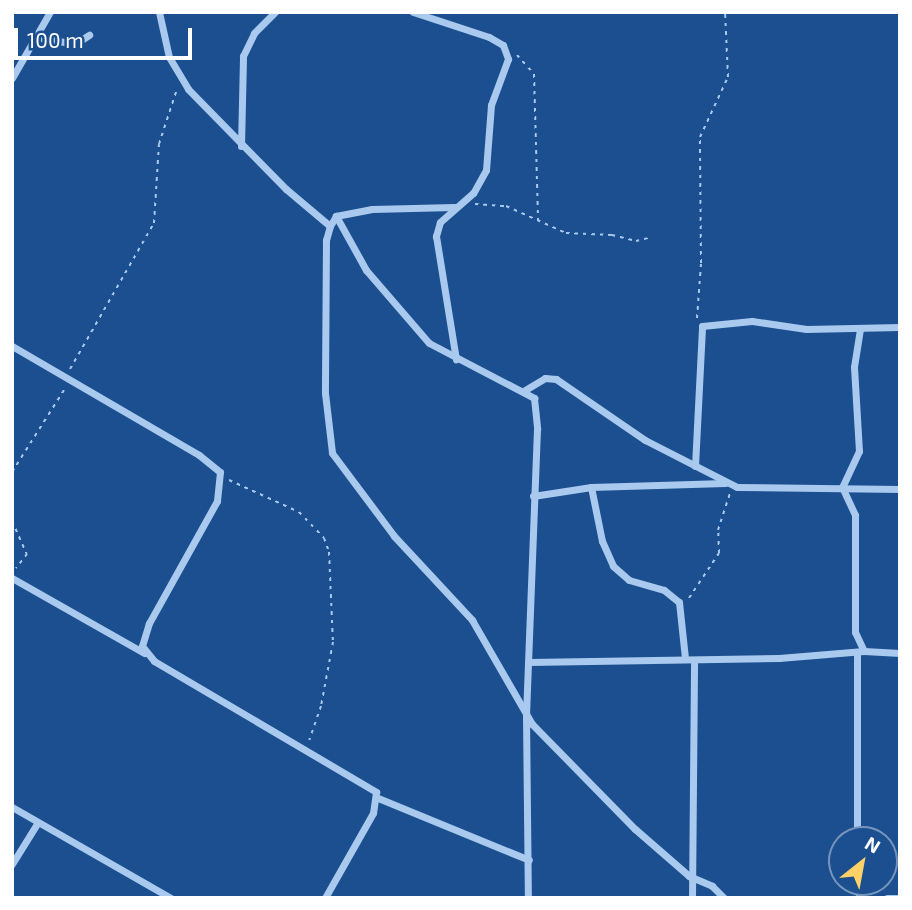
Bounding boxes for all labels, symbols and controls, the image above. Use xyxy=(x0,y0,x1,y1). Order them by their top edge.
scale bar xyxy=(18,14,196,58)
text: 100 m xyxy=(27,27,84,52)
north arrow xyxy=(828,826,898,896)
text: N xyxy=(861,831,885,858)

